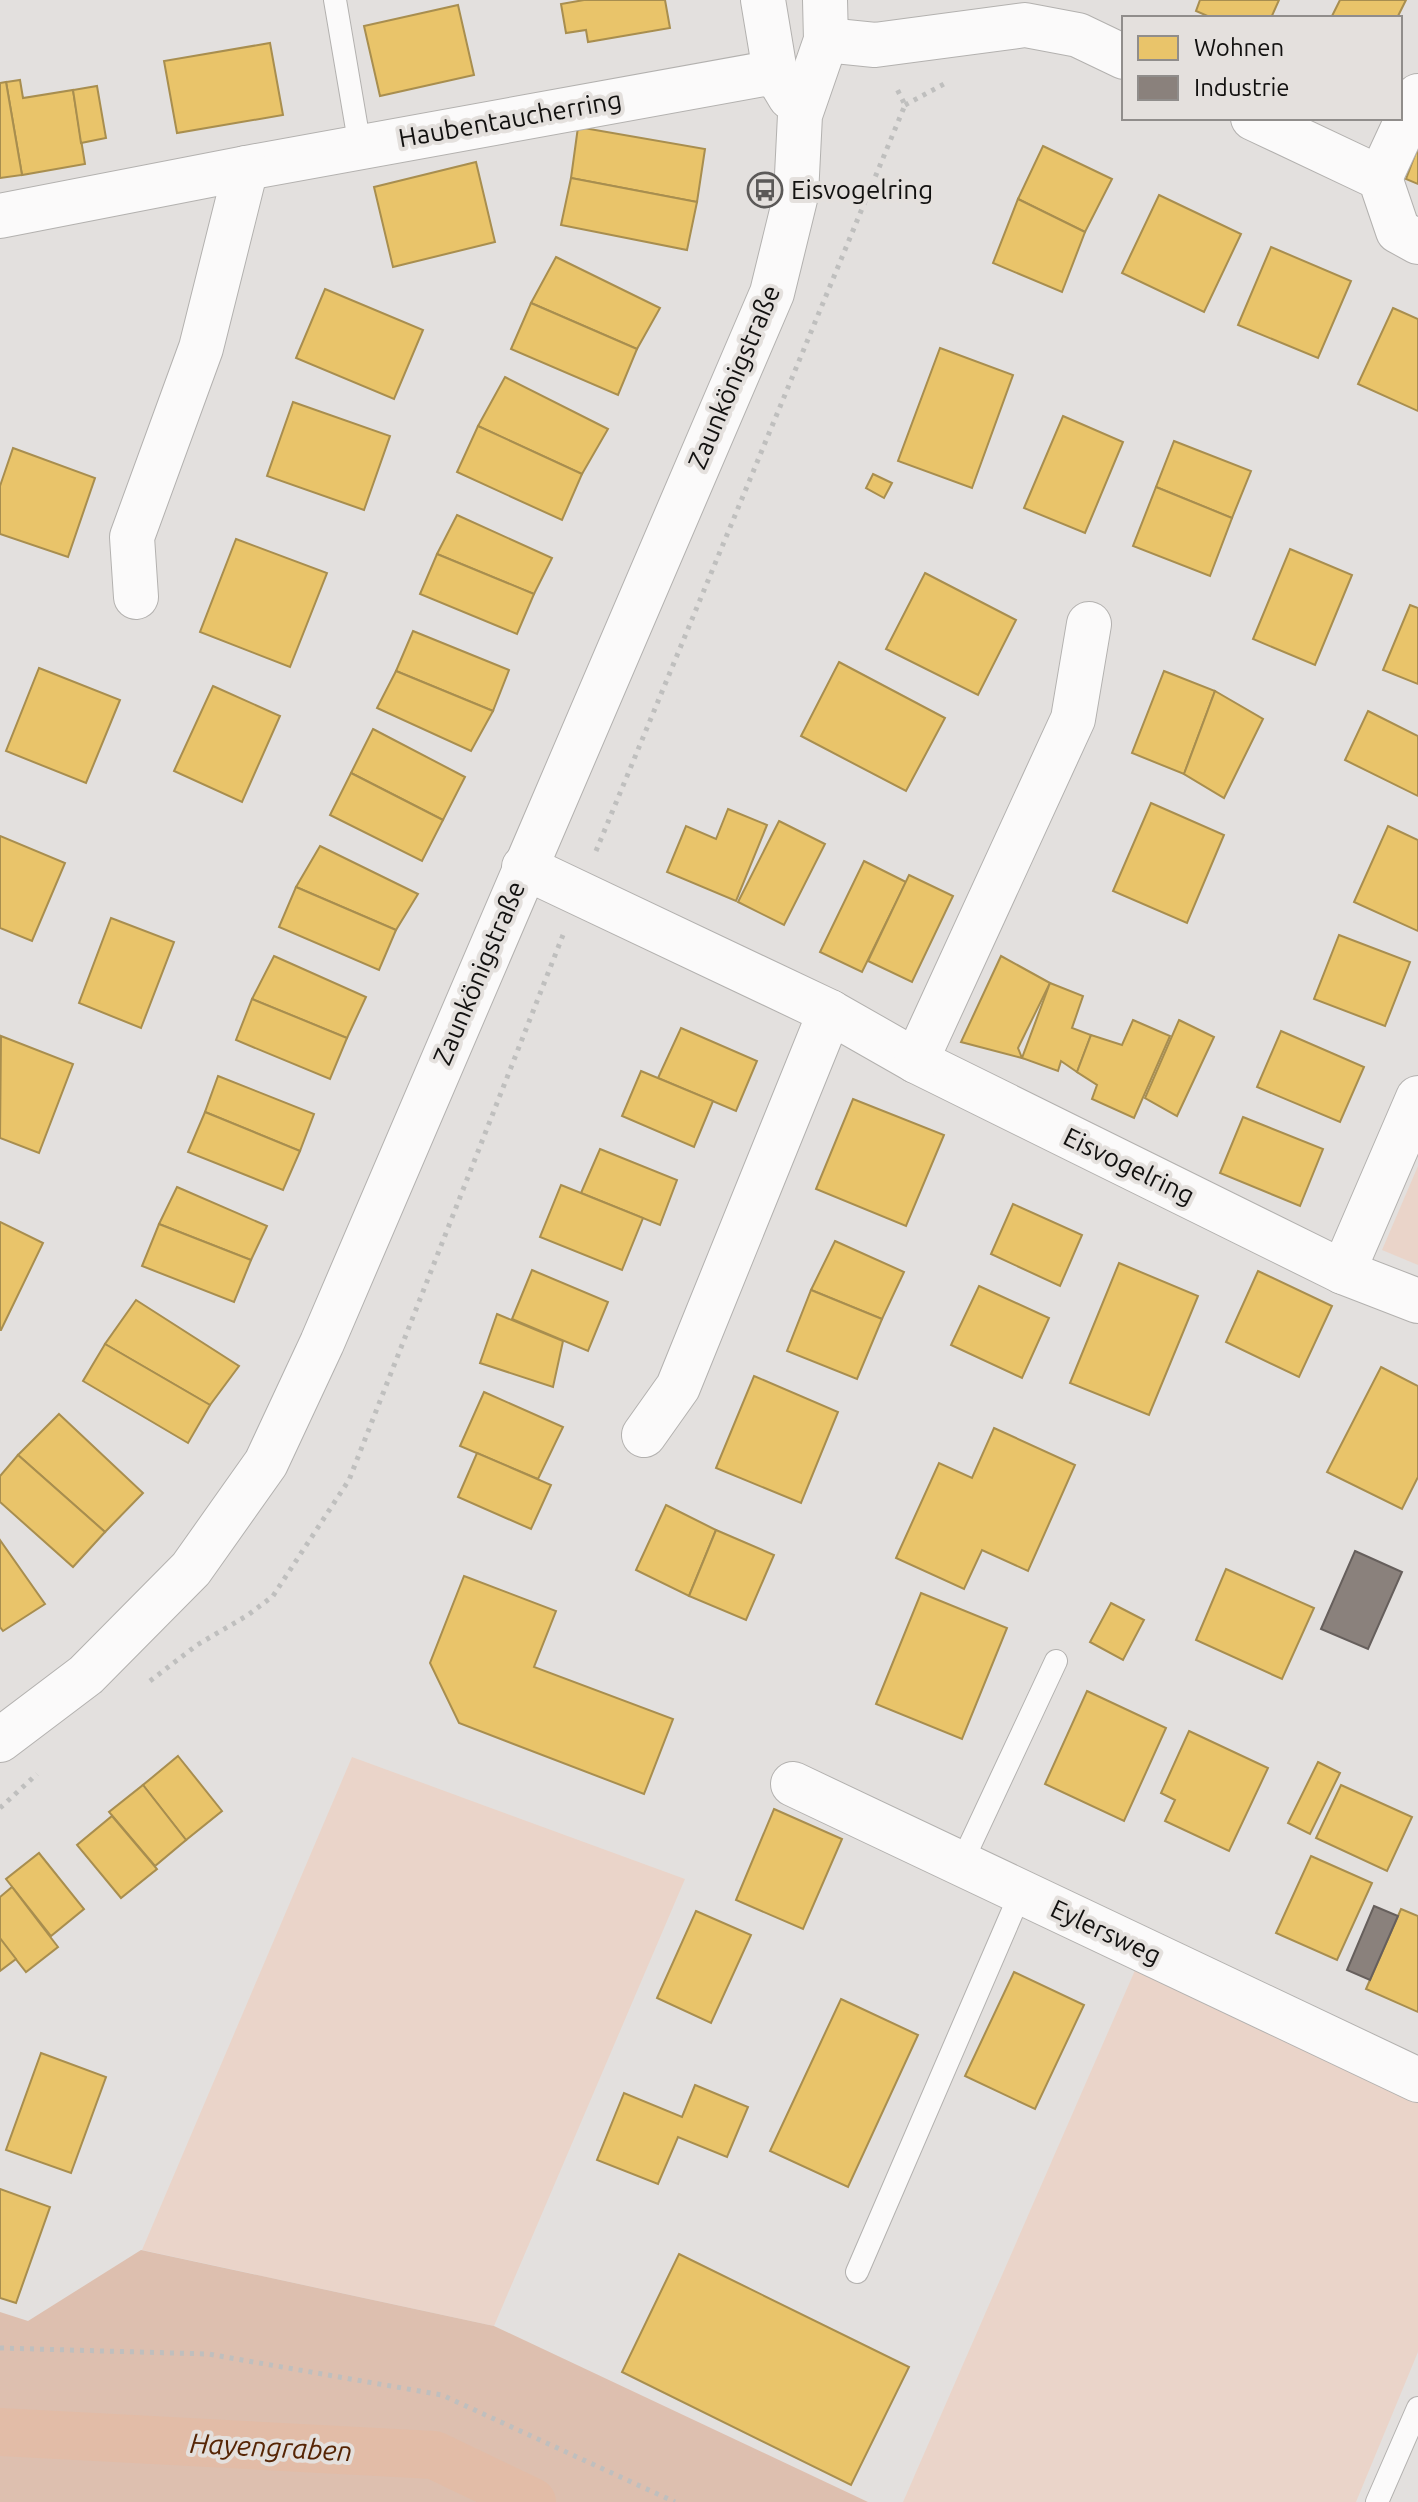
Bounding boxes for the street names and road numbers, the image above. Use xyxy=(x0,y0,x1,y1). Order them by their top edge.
street label: Haubentaucherring xyxy=(396,85,624,152)
street label: Zaunkönigstraße xyxy=(682,281,785,473)
street label: Zaunkönigstraße xyxy=(427,877,530,1069)
street label: Eisvogelring xyxy=(1059,1121,1199,1210)
street label: Eylersweg xyxy=(1046,1893,1166,1970)

